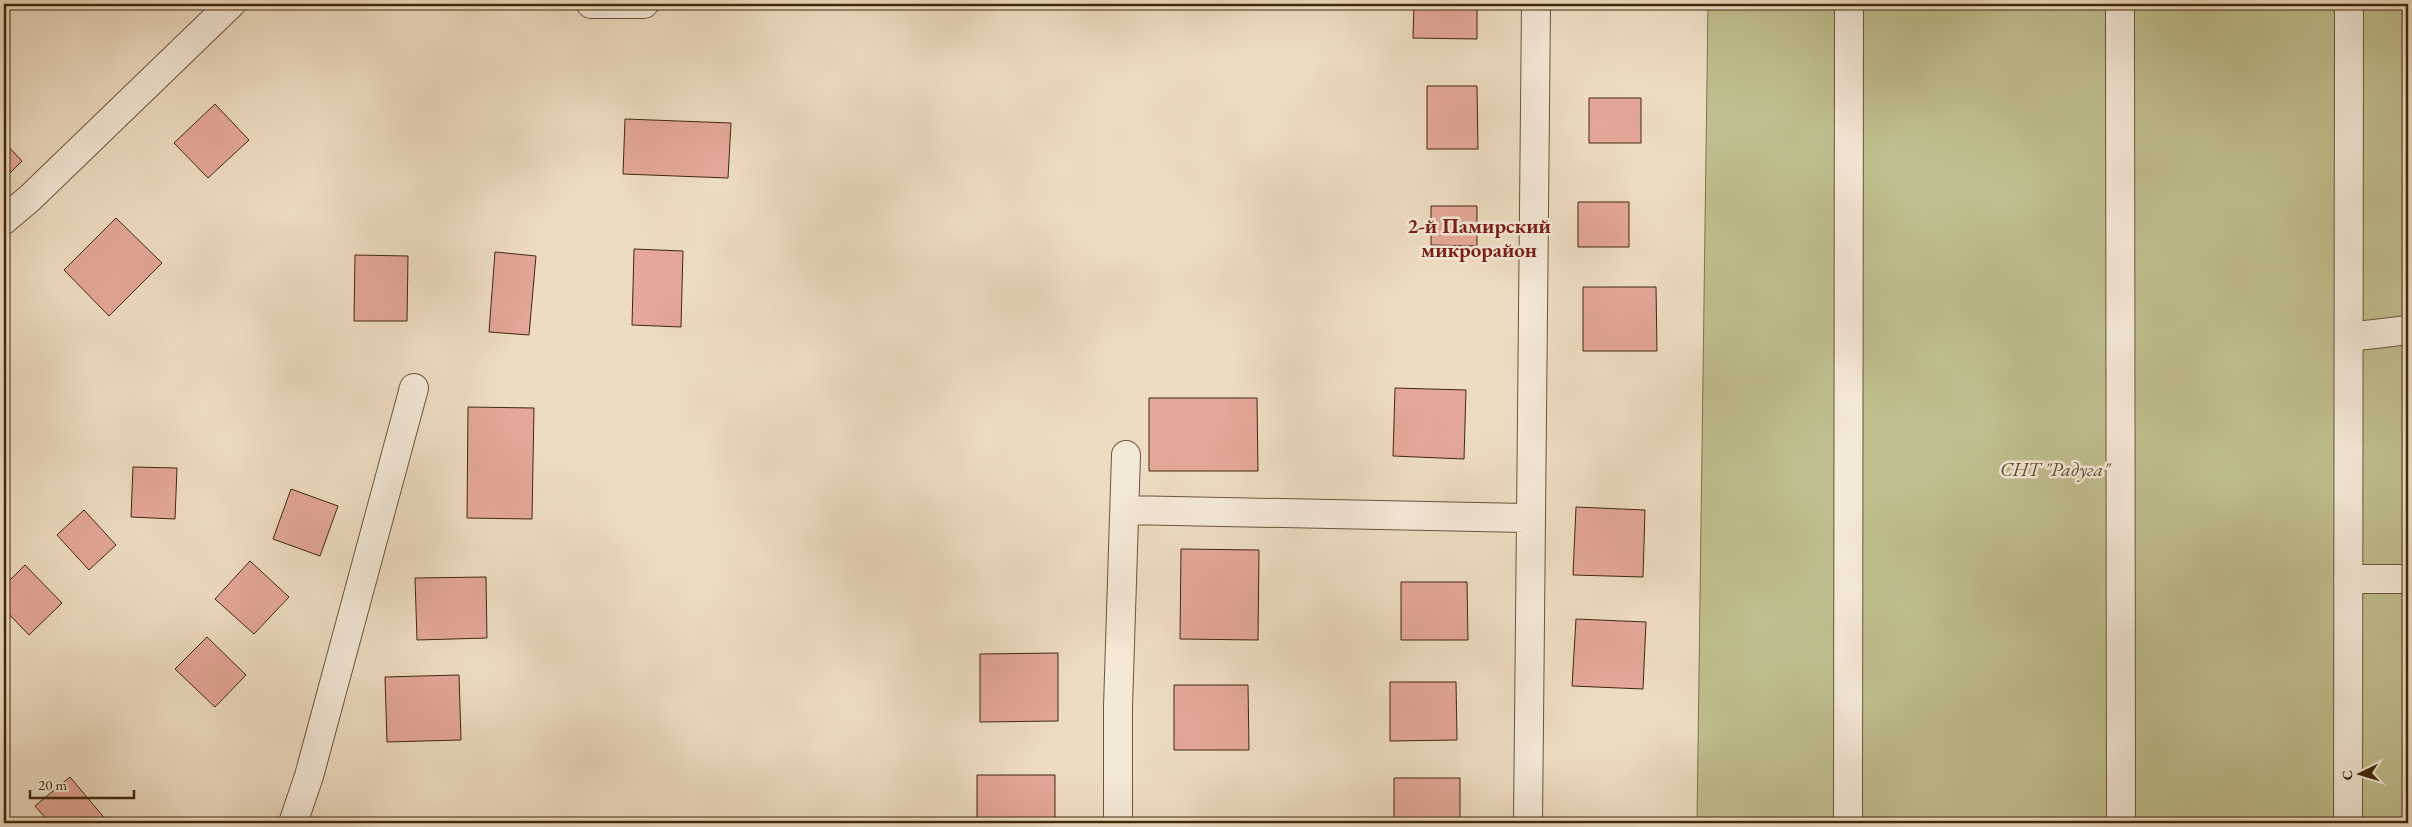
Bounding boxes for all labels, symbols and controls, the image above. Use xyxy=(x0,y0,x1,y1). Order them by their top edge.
district label: 2-й Памирский микрорайон xyxy=(1407,212,1551,263)
park label: СНТ "Радуга" xyxy=(2000,456,2112,482)
north arrow xyxy=(2334,750,2384,800)
scale bar xyxy=(30,767,134,799)
text: С xyxy=(2338,769,2356,781)
text: 20 m xyxy=(38,775,67,794)

